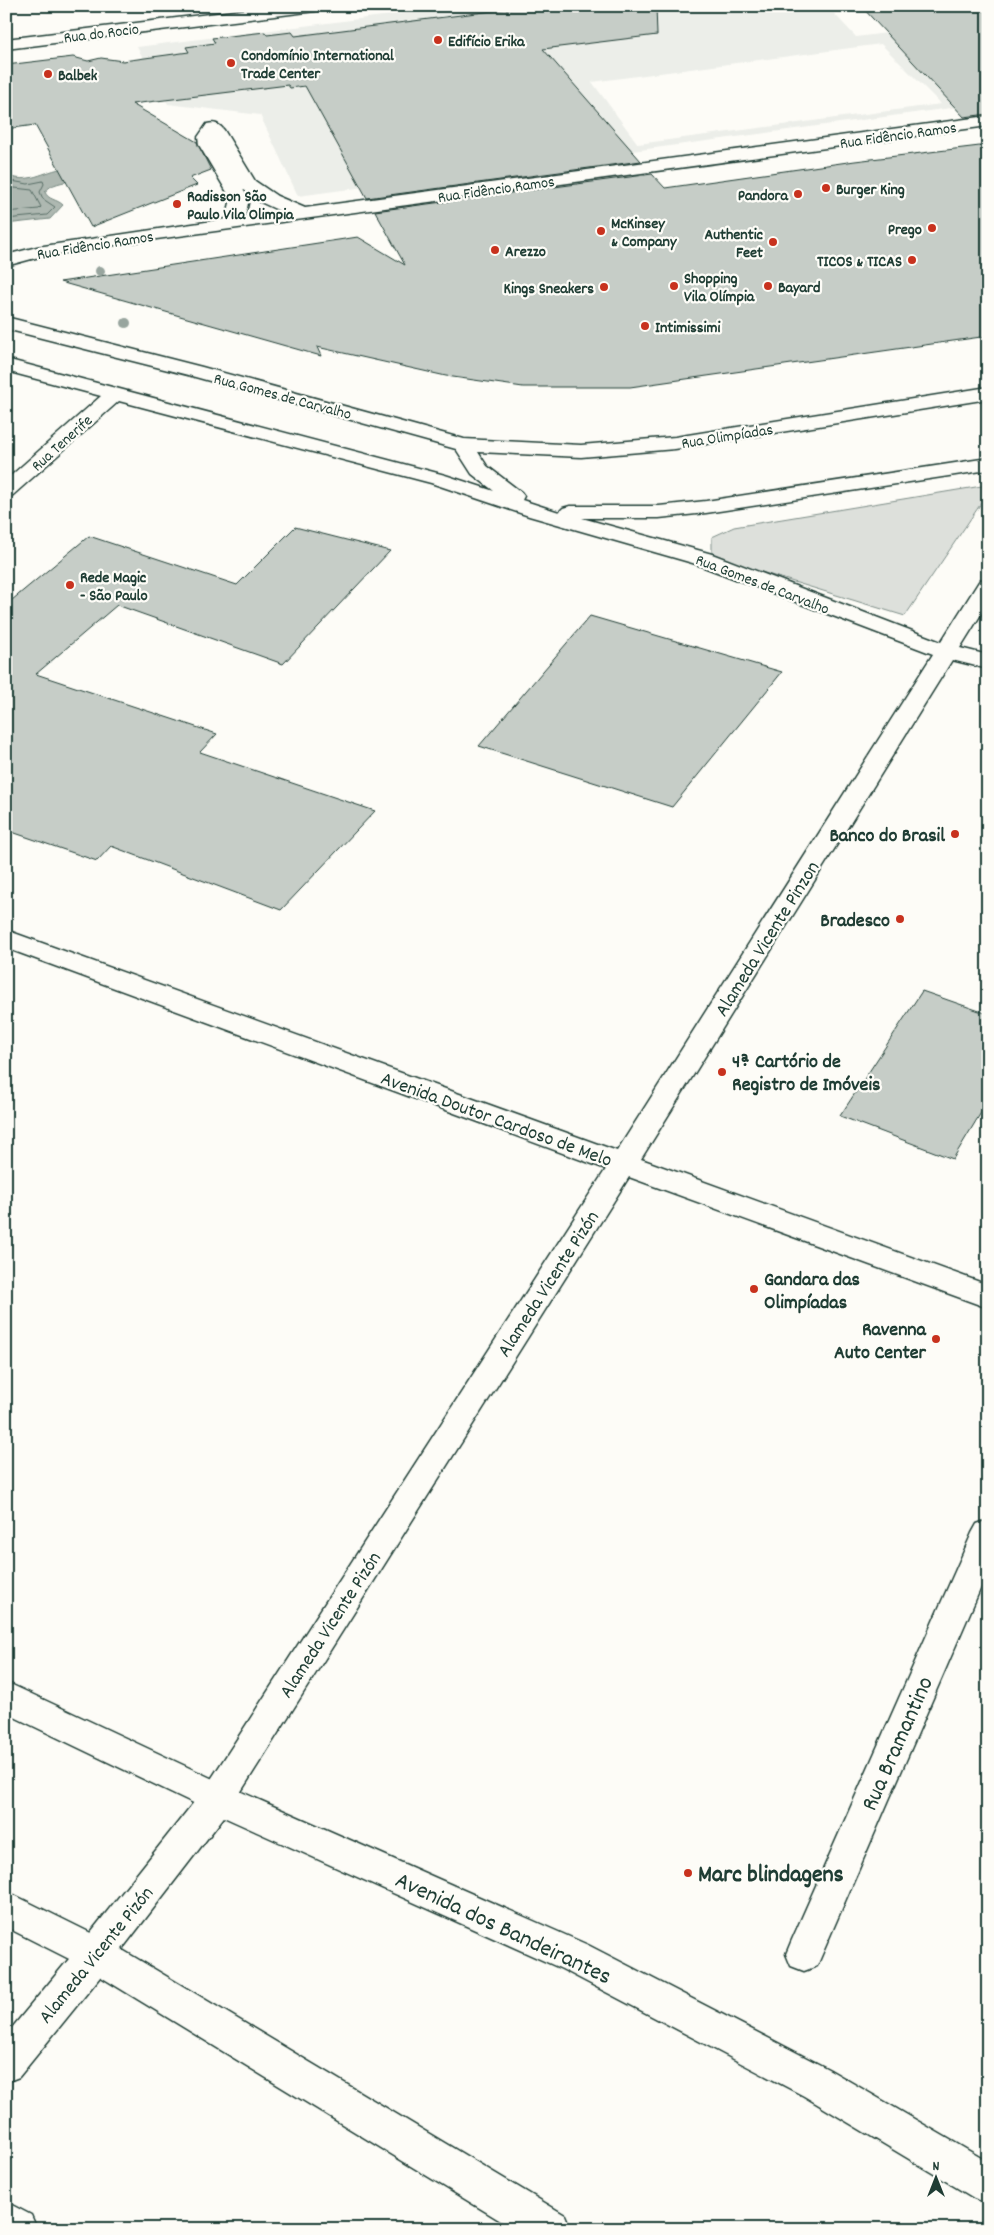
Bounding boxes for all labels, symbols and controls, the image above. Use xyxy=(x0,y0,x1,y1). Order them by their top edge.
street label: Rua do Rocio xyxy=(62,18,140,50)
place label: Edifício Erika xyxy=(448,31,526,54)
marker: Edifício Erika xyxy=(432,34,444,46)
place label: Condomínio International Trade Center xyxy=(241,45,394,86)
marker: Condomínio International Trade Center xyxy=(225,57,237,69)
place label: Balbek xyxy=(58,65,98,88)
marker: Balbek xyxy=(42,68,54,80)
street label: Rua Fidêncio Ramos xyxy=(838,117,959,156)
street label: Rua Fidêncio Ramos xyxy=(436,171,557,210)
place label: Burger King xyxy=(836,179,905,202)
marker: Burger King xyxy=(820,182,832,194)
place label: Pandora xyxy=(738,185,789,208)
place label: Radisson São Paulo Vila Olimpia xyxy=(187,186,295,227)
marker: Pandora xyxy=(792,188,804,200)
marker: Radisson São Paulo Vila Olimpia xyxy=(171,198,183,210)
place label: McKinsey & Company xyxy=(611,213,678,254)
place label: Prego xyxy=(888,219,922,242)
marker: Prego xyxy=(926,222,938,234)
place label: Authentic Feet xyxy=(704,224,764,265)
marker: McKinsey & Company xyxy=(595,225,607,237)
street label: Rua Fidêncio Ramos xyxy=(35,226,156,267)
marker: Authentic Feet xyxy=(767,236,779,248)
place label: Arezzo xyxy=(505,241,546,264)
marker: Arezzo xyxy=(489,244,501,256)
place label: TICOS & TICAS xyxy=(817,251,902,274)
marker: TICOS & TICAS xyxy=(906,254,918,266)
place label: Shopping Vila Olímpia xyxy=(684,268,756,309)
place label: Bayard xyxy=(778,277,821,300)
place label: Kings Sneakers xyxy=(504,278,594,301)
marker: Shopping Vila Olímpia xyxy=(668,280,680,292)
marker: Bayard xyxy=(762,280,774,292)
marker: Kings Sneakers xyxy=(598,281,610,293)
place label: Intimissimi xyxy=(655,317,720,340)
marker: Intimissimi xyxy=(639,320,651,332)
street label: Rua Gomes de Carvalho xyxy=(211,368,354,427)
street label: Rua Tenerife xyxy=(27,410,98,478)
street label: Rua Olimpíadas xyxy=(680,419,775,456)
street label: Rua Gomes de Carvalho xyxy=(692,549,832,621)
place label: Rede Magic - São Paulo xyxy=(80,567,148,608)
marker: Rede Magic - São Paulo xyxy=(64,579,76,591)
place label: Banco do Brasil xyxy=(829,823,945,851)
marker: Banco do Brasil xyxy=(949,828,961,840)
street label: Alameda Vicente Pinzon xyxy=(709,856,828,1023)
place label: Bradesco xyxy=(820,908,890,936)
marker: Bradesco xyxy=(894,913,906,925)
place label: 4ª Cartório de Registro de Imóveis xyxy=(732,1049,880,1100)
street label: Avenida Doutor Cardoso de Melo xyxy=(376,1066,616,1176)
marker: 4ª Cartório de Registro de Imóveis xyxy=(716,1066,728,1078)
street label: Alameda Vicente Pizón xyxy=(492,1206,607,1363)
place label: Gandara das Olimpíadas xyxy=(764,1267,860,1318)
marker: Gandara das Olimpíadas xyxy=(748,1283,760,1295)
place label: Ravenna Auto Center xyxy=(834,1317,927,1368)
marker: Ravenna Auto Center xyxy=(930,1333,942,1345)
street label: Alameda Vicente Pizón xyxy=(274,1547,389,1704)
street label: Rua Bramantino xyxy=(854,1671,944,1817)
place label: Marc blindagens xyxy=(698,1859,844,1893)
street label: Avenida dos Bandeirantes xyxy=(389,1865,617,1995)
marker: Marc blindagens xyxy=(682,1867,694,1879)
street label: Alameda Vicente Pizón xyxy=(33,1881,162,2031)
north arrow xyxy=(912,2152,962,2202)
text: N xyxy=(933,2157,940,2177)

